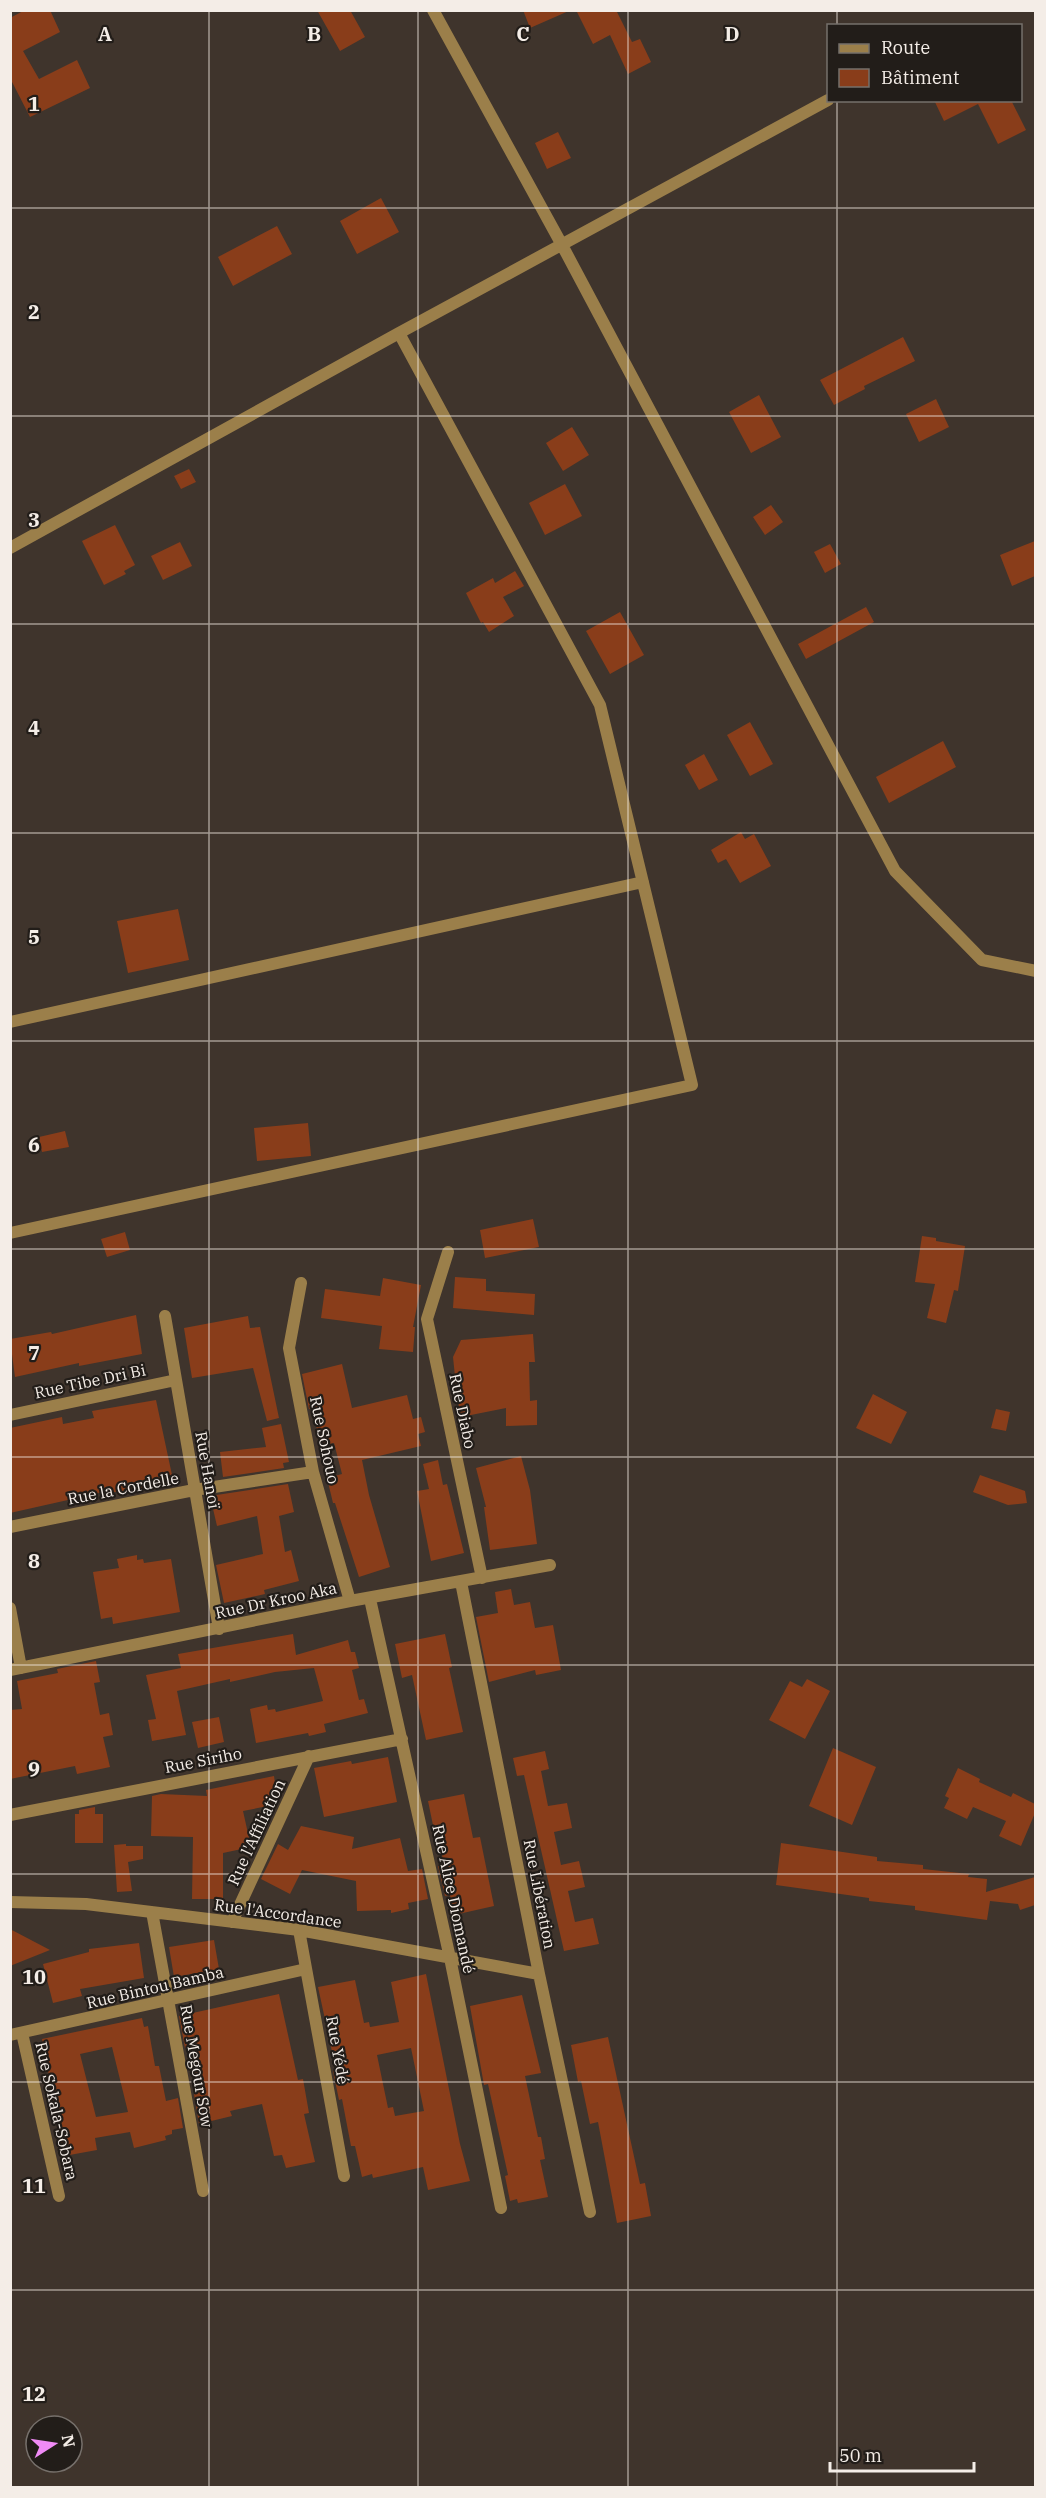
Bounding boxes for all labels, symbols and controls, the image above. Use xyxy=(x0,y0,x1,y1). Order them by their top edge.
text: A xyxy=(98,20,112,47)
text: B xyxy=(307,20,321,47)
text: C xyxy=(516,20,530,47)
text: D xyxy=(724,20,740,47)
legend xyxy=(827,24,1022,102)
text: Route xyxy=(881,36,930,59)
text: Bâtiment xyxy=(881,66,959,89)
text: 1 xyxy=(28,90,40,117)
text: 2 xyxy=(28,298,40,325)
text: 3 xyxy=(28,506,40,533)
text: 4 xyxy=(28,714,40,741)
text: 5 xyxy=(28,923,40,950)
text: 6 xyxy=(28,1131,40,1158)
text: 7 xyxy=(28,1339,40,1366)
street label: Rue Tibe Dri Bi xyxy=(33,1359,147,1403)
street label: Rue Diabo xyxy=(445,1371,481,1451)
street label: Rue Sohouo xyxy=(306,1394,344,1486)
street label: Rue Hanoï xyxy=(191,1430,225,1510)
street label: Rue la Cordelle xyxy=(66,1467,180,1509)
text: 8 xyxy=(28,1547,40,1574)
street label: Rue Dr Kroo Aka xyxy=(213,1577,339,1623)
street label: Rue Siriho xyxy=(163,1743,243,1777)
text: 9 xyxy=(28,1755,40,1782)
street label: Rue l'Affiliation xyxy=(223,1776,289,1888)
street label: Rue Alice Diomandé xyxy=(428,1823,480,1975)
street label: Rue Libération xyxy=(520,1837,560,1951)
street label: Rue l'Accordance xyxy=(213,1894,343,1932)
street label: Rue Bintou Bamba xyxy=(84,1961,226,2013)
text: 10 xyxy=(22,1963,46,1990)
street label: Rue Megour Sow xyxy=(176,2003,218,2130)
street label: Rue Yédé xyxy=(322,2014,354,2086)
street label: Rue Sokala-Sobara xyxy=(31,2040,83,2182)
text: 11 xyxy=(22,2172,46,2199)
text: 12 xyxy=(22,2380,46,2407)
north arrow xyxy=(24,2414,84,2474)
text: N xyxy=(58,2433,80,2449)
scale bar xyxy=(830,2435,974,2473)
text: 50 m xyxy=(839,2444,882,2467)

